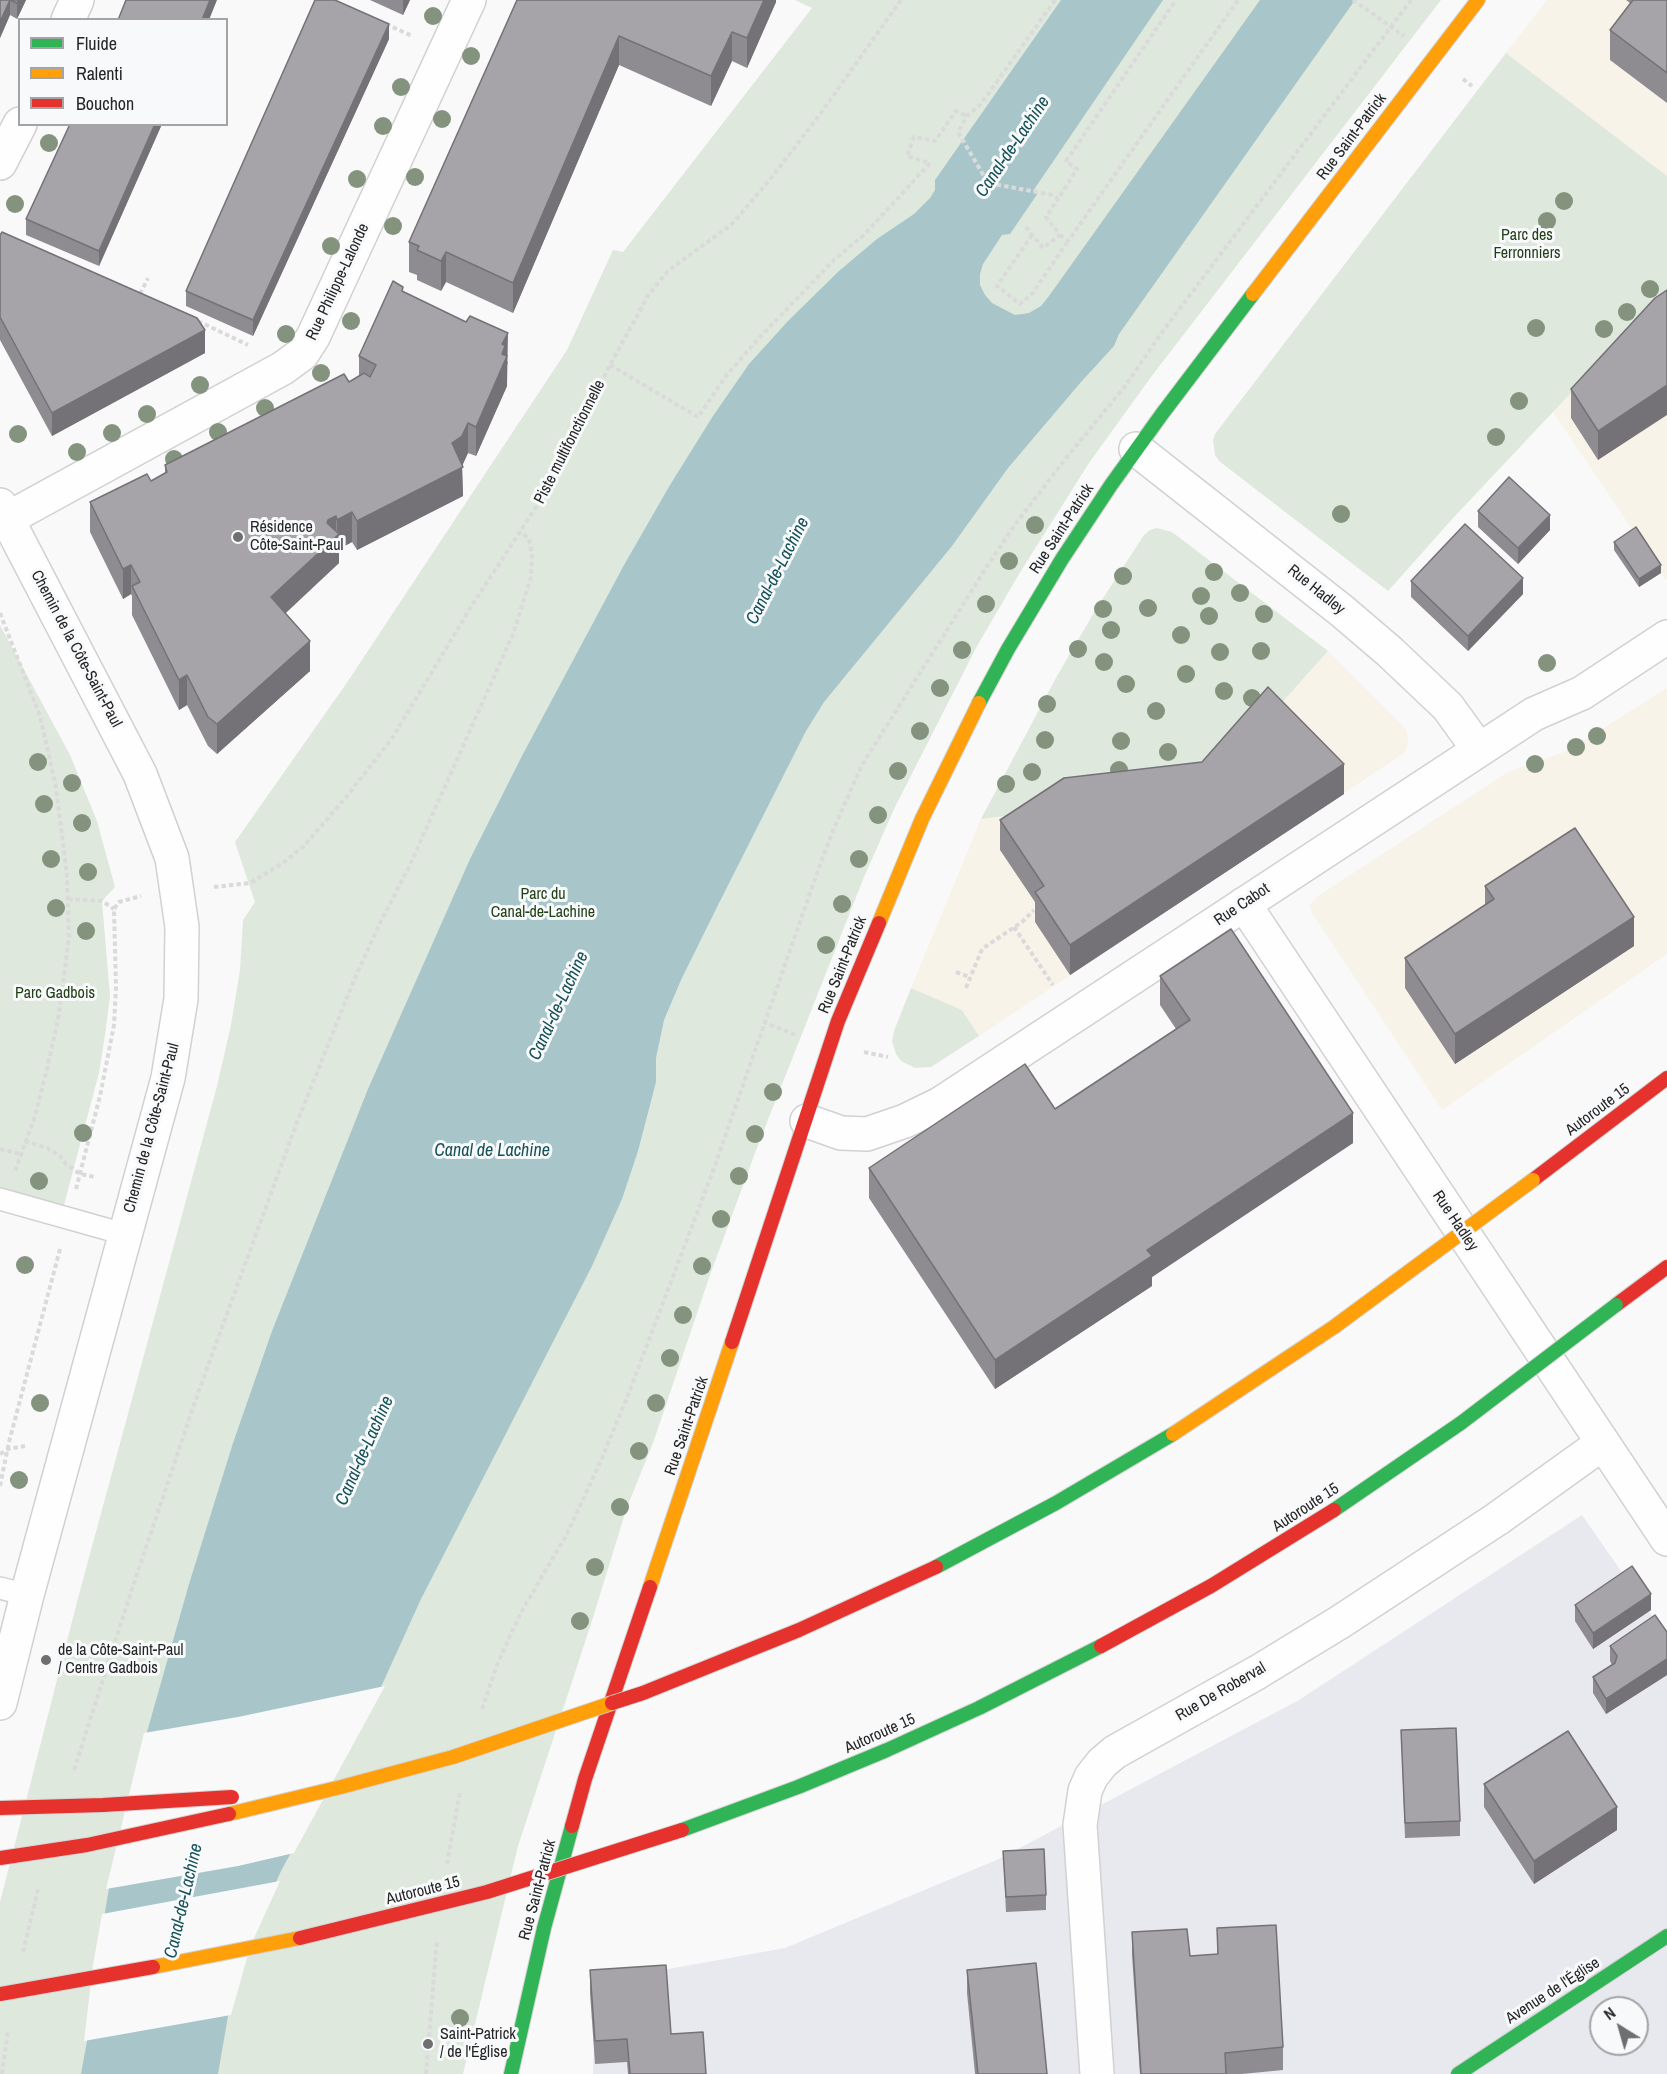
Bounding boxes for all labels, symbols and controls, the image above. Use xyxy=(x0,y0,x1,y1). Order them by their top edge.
legend xyxy=(18,18,228,126)
text: Fluide xyxy=(76,31,117,56)
text: Ralenti xyxy=(76,61,123,86)
street label: Rue Saint-Patrick xyxy=(1313,90,1391,184)
text: Bouchon xyxy=(76,91,134,116)
water label: Canal-de-Lachine xyxy=(971,92,1055,202)
street label: Rue Philippe-Lalonde xyxy=(302,220,374,344)
park label: Parc des Ferronniers xyxy=(1493,226,1561,264)
street label: Piste multifonctionnelle xyxy=(530,377,610,507)
street label: Rue Saint-Patrick xyxy=(1026,480,1098,578)
water label: Canal-de-Lachine xyxy=(742,514,814,628)
place label: Résidence Côte-Saint-Paul xyxy=(250,518,343,556)
marker: Résidence Côte-Saint-Paul xyxy=(231,530,245,544)
street label: Rue Hadley xyxy=(1283,561,1349,619)
street label: Chemin de la Côte-Saint-Paul xyxy=(26,567,126,731)
street label: Rue Cabot xyxy=(1211,880,1273,930)
park label: Parc du Canal-de-Lachine xyxy=(491,885,595,923)
street label: Rue Saint-Patrick xyxy=(815,913,871,1017)
water label: Canal-de-Lachine xyxy=(524,948,594,1064)
park label: Parc Gadbois xyxy=(15,984,95,1004)
street label: Chemin de la Côte-Saint-Paul xyxy=(120,1041,184,1215)
street label: Autoroute 15 xyxy=(1562,1080,1634,1140)
water label: Canal de Lachine xyxy=(434,1140,550,1162)
street label: Rue Hadley xyxy=(1428,1187,1482,1255)
street label: Rue Saint-Patrick xyxy=(661,1374,713,1478)
water label: Canal-de-Lachine xyxy=(331,1393,399,1509)
street label: Autoroute 15 xyxy=(1269,1479,1343,1537)
place label: de la Côte-Saint-Paul / Centre Gadbois xyxy=(58,1641,183,1679)
marker: de la Côte-Saint-Paul / Centre Gadbois xyxy=(39,1653,53,1667)
street label: Rue De Roberval xyxy=(1173,1659,1269,1725)
street label: Autoroute 15 xyxy=(842,1710,918,1758)
street label: Rue Saint-Patrick xyxy=(515,1838,561,1942)
water label: Canal-de-Lachine xyxy=(160,1841,208,1961)
street label: Autoroute 15 xyxy=(384,1873,462,1909)
street label: Avenue de l'Église xyxy=(1502,1954,1604,2028)
north arrow xyxy=(1589,1996,1649,2056)
text: N xyxy=(1599,2002,1620,2025)
place label: Saint-Patrick / de l'Église xyxy=(440,2025,516,2063)
marker: Saint-Patrick / de l'Église xyxy=(421,2037,435,2051)

